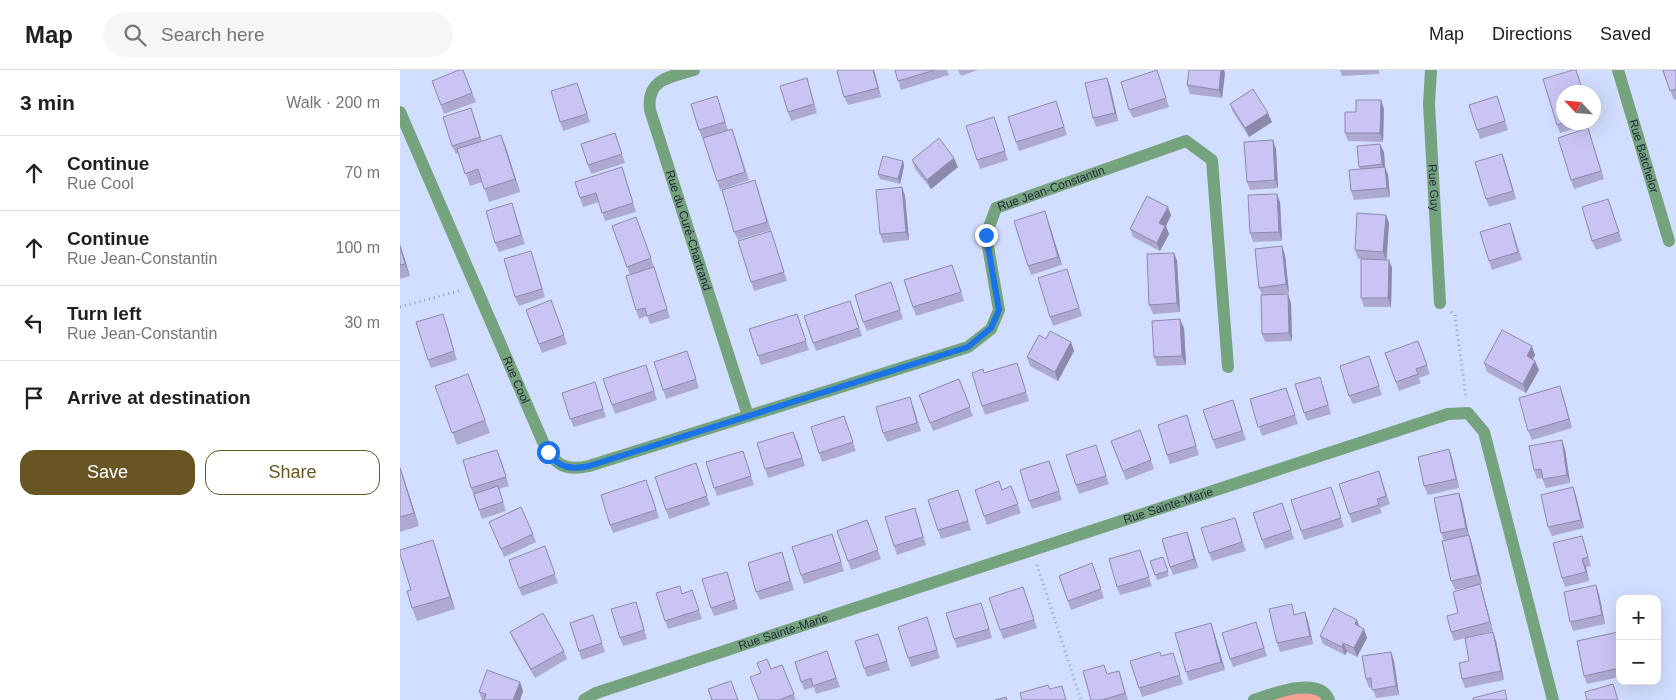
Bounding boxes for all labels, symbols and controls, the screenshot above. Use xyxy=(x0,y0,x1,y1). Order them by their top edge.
search box xyxy=(103,12,453,57)
text: Map xyxy=(25,21,73,48)
icon: search xyxy=(121,21,149,49)
text: Search here xyxy=(161,24,265,45)
text: Map xyxy=(1429,24,1464,44)
text: Directions xyxy=(1492,24,1572,44)
text: Saved xyxy=(1600,24,1651,44)
north arrow xyxy=(1556,85,1601,130)
text: 3 min xyxy=(20,91,75,114)
text: Walk · 200 m xyxy=(286,94,380,111)
street label: Rue Batchelor xyxy=(1626,118,1661,195)
text: Continue xyxy=(67,153,149,174)
icon: ahead xyxy=(20,159,48,187)
street label: Rue Jean-Constantin xyxy=(995,163,1107,214)
text: 70 m xyxy=(344,164,380,181)
street label: Rue Guy xyxy=(1425,164,1442,212)
street label: Rue du Curé-Chartrand xyxy=(663,168,714,292)
text: Rue Cool xyxy=(67,175,134,192)
route end xyxy=(975,224,998,247)
text: Continue xyxy=(67,228,149,249)
icon: ahead xyxy=(20,234,48,262)
text: 100 m xyxy=(336,239,380,256)
text: Rue Jean-Constantin xyxy=(67,250,217,267)
text: Turn left xyxy=(67,303,142,324)
icon: left xyxy=(20,309,48,337)
text: 30 m xyxy=(344,314,380,331)
text: Rue Jean-Constantin xyxy=(67,325,217,342)
street label: Rue Cool xyxy=(500,354,532,406)
icon: arrive xyxy=(20,384,48,412)
text: Arrive at destination xyxy=(67,387,251,408)
route start xyxy=(537,441,560,464)
button: Save xyxy=(20,450,195,495)
button: Share xyxy=(205,450,380,495)
street label: Rue Sainte-Marie xyxy=(1122,484,1215,527)
map controls xyxy=(1616,595,1661,685)
button: + xyxy=(1616,595,1661,640)
street label: Rue Sainte-Marie xyxy=(737,610,830,653)
button: − xyxy=(1616,640,1661,685)

